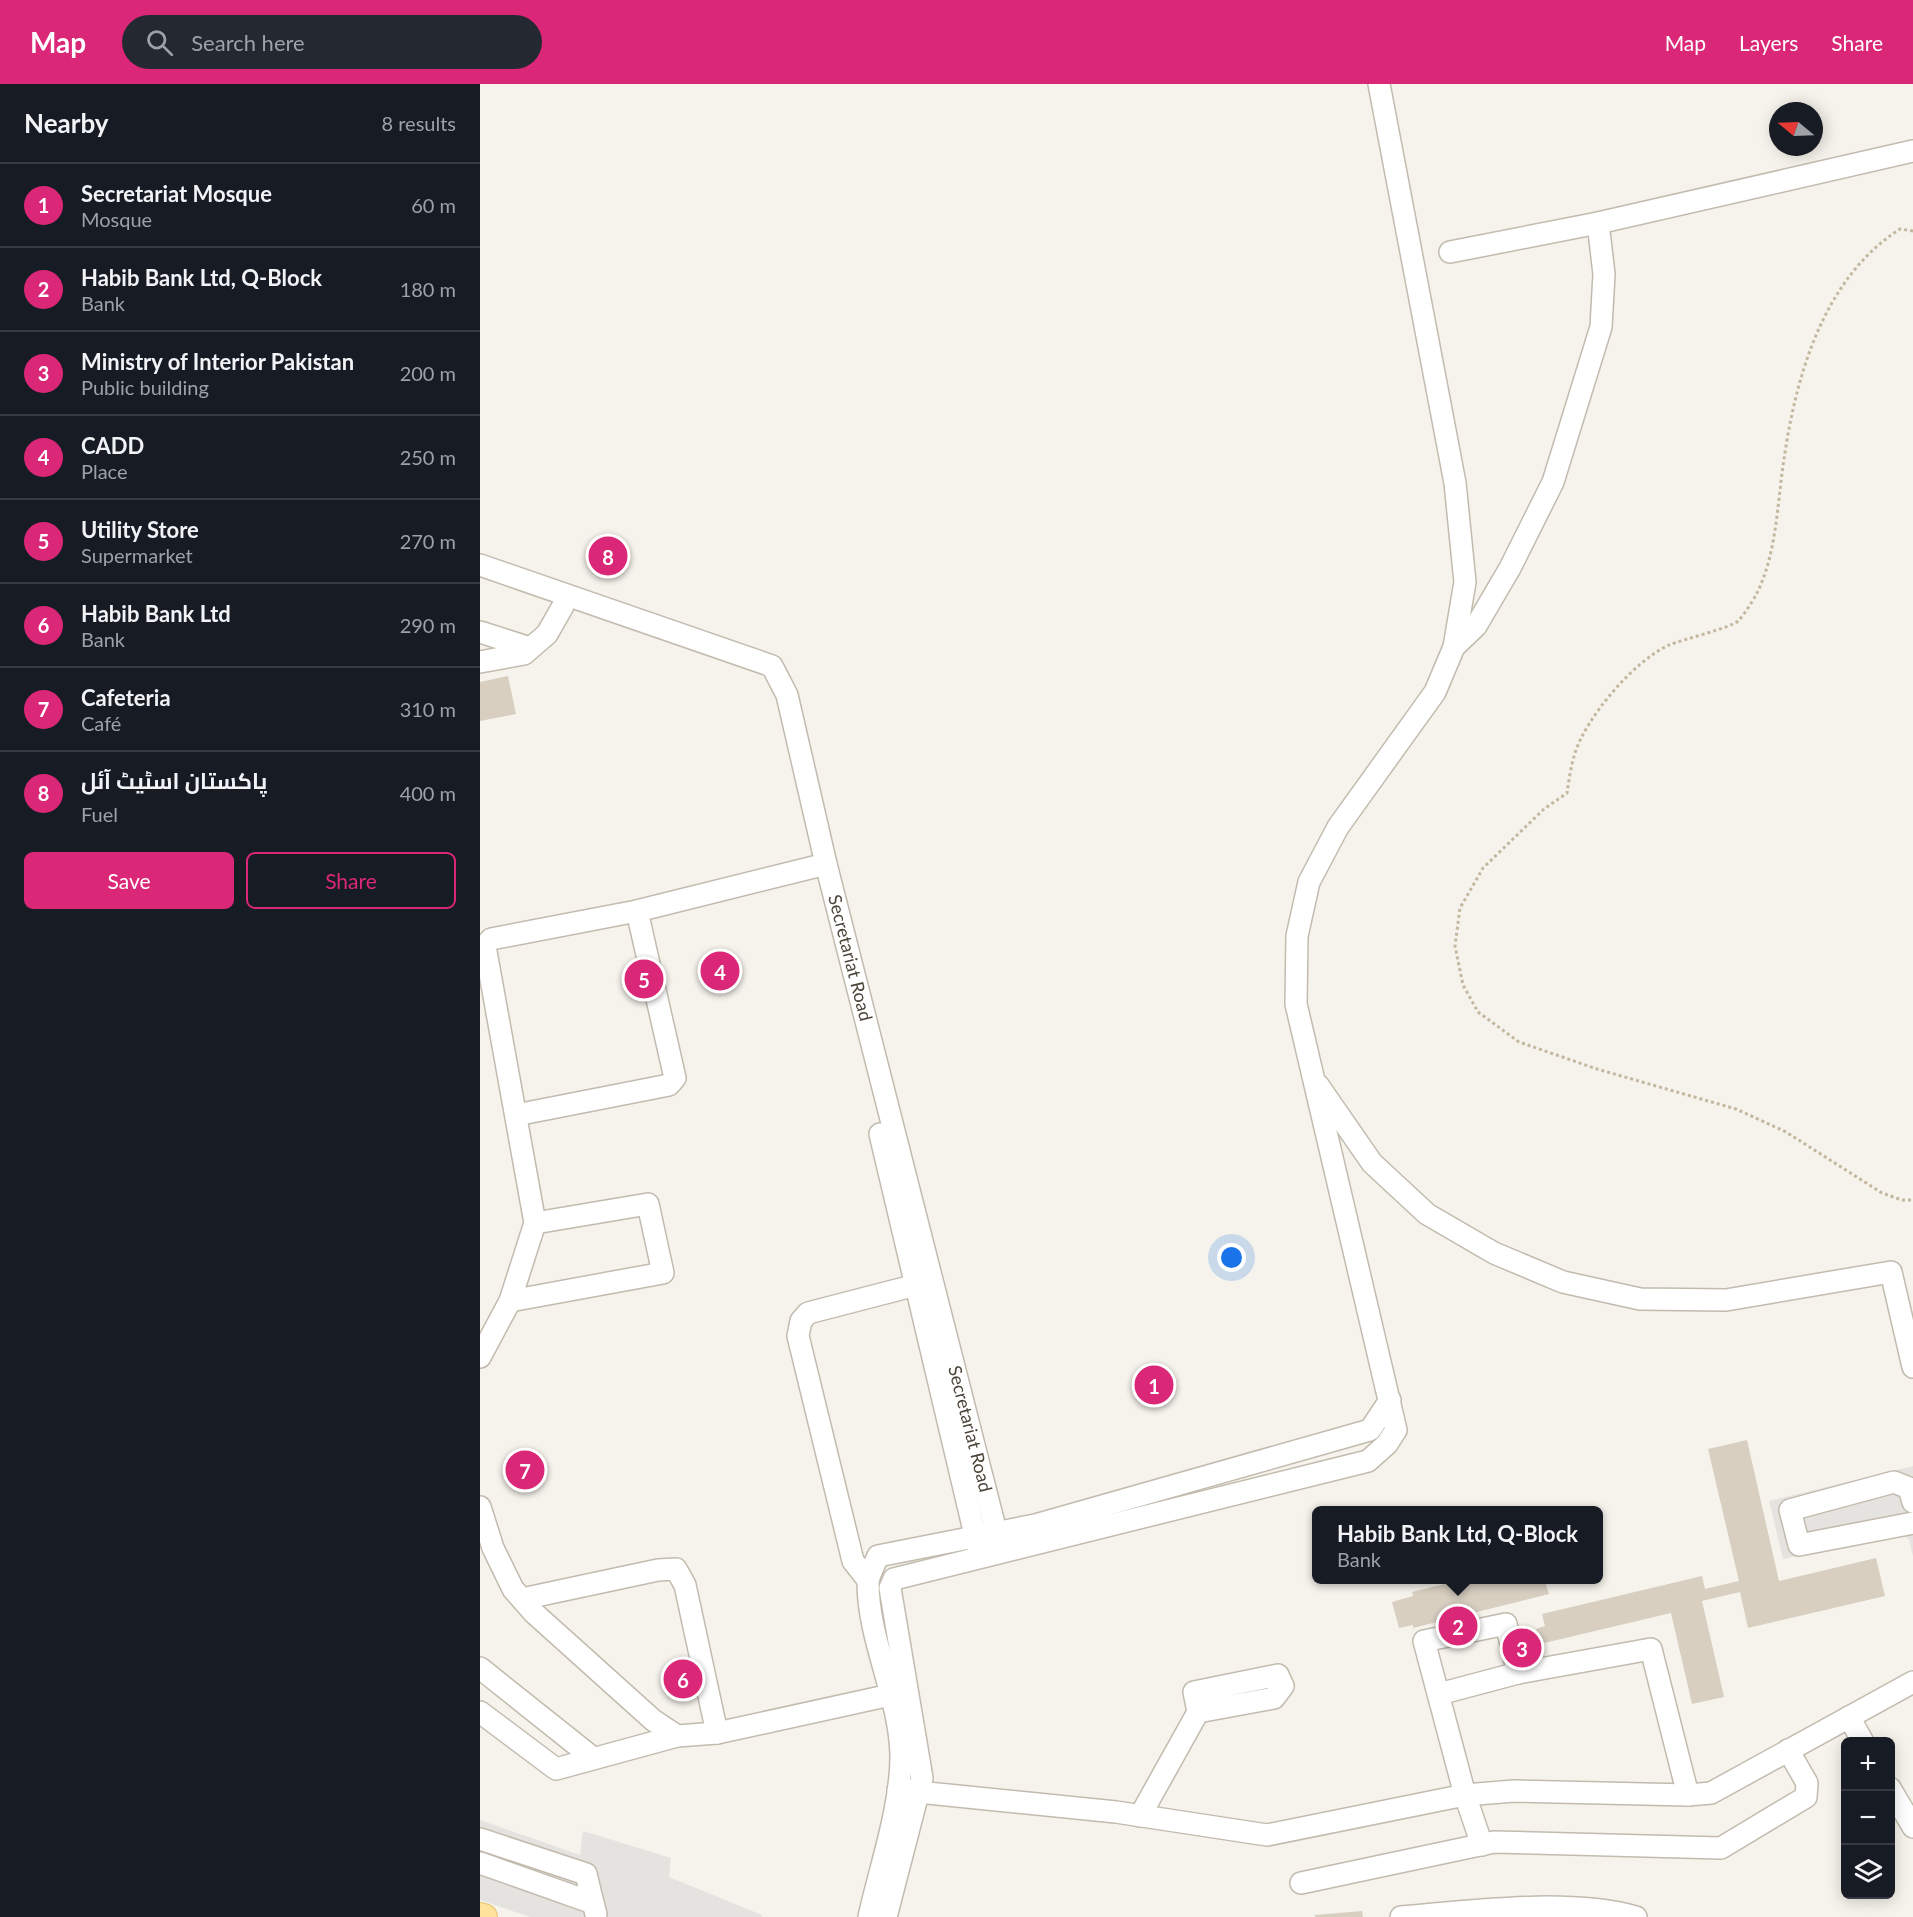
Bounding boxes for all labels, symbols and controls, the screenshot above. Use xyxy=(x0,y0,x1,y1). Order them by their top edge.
search box xyxy=(122,15,542,69)
text: Map xyxy=(30,25,86,59)
icon: search xyxy=(143,26,176,59)
text: Search here xyxy=(191,29,305,56)
text: Map xyxy=(1665,30,1706,55)
text: Layers xyxy=(1739,30,1798,55)
text: Share xyxy=(1831,30,1883,55)
north arrow xyxy=(1769,102,1823,156)
text: Nearby xyxy=(24,107,109,139)
text: 8 results xyxy=(381,111,456,135)
text: Secretariat Mosque xyxy=(81,180,272,207)
text: 1 xyxy=(38,193,49,217)
text: 60 m xyxy=(411,193,456,217)
text: Mosque xyxy=(81,207,152,231)
text: Habib Bank Ltd, Q-Block xyxy=(81,264,322,291)
text: 2 xyxy=(38,277,49,301)
text: 180 m xyxy=(400,277,456,301)
text: Bank xyxy=(81,291,125,315)
text: Ministry of Interior Pakistan xyxy=(81,348,354,375)
text: 3 xyxy=(38,361,49,385)
text: 200 m xyxy=(400,361,456,385)
text: Public building xyxy=(81,375,209,399)
text: CADD xyxy=(81,432,144,459)
text: 4 xyxy=(38,445,49,469)
text: 250 m xyxy=(400,445,456,469)
text: Place xyxy=(81,459,128,483)
text: Utility Store xyxy=(81,516,199,543)
text: 5 xyxy=(38,529,49,553)
text: 270 m xyxy=(400,529,456,553)
pin: 8 xyxy=(588,534,628,578)
text: Supermarket xyxy=(81,543,193,567)
text: Habib Bank Ltd xyxy=(81,600,231,627)
text: 6 xyxy=(38,613,49,637)
text: 290 m xyxy=(400,613,456,637)
text: Bank xyxy=(81,627,125,651)
text: Cafeteria xyxy=(81,684,171,711)
text: 7 xyxy=(38,697,49,721)
text: 310 m xyxy=(400,697,456,721)
text: Café xyxy=(81,711,121,735)
text: پاکستان اسٹیٹ آئل xyxy=(81,767,267,794)
text: 8 xyxy=(38,781,49,805)
text: 400 m xyxy=(400,781,456,805)
text: Fuel xyxy=(81,802,118,826)
button: Save xyxy=(24,852,234,909)
button: Share xyxy=(246,852,456,909)
street label: Secretariat Road xyxy=(824,892,878,1023)
pin: 4 xyxy=(700,948,740,994)
pin: 5 xyxy=(624,956,664,1002)
your location xyxy=(1217,1243,1246,1272)
pin: 1 xyxy=(1134,1362,1174,1408)
street label: Secretariat Road xyxy=(944,1363,998,1494)
pin: 7 xyxy=(506,1448,544,1492)
popup xyxy=(1312,1506,1603,1584)
text: Habib Bank Ltd, Q-Block xyxy=(1337,1520,1578,1547)
text: Bank xyxy=(1337,1547,1381,1571)
pin: 2 xyxy=(1438,1604,1478,1648)
pin: 3 xyxy=(1502,1626,1542,1670)
pin: 6 xyxy=(664,1656,702,1702)
map controls xyxy=(1841,1737,1895,1899)
button: + xyxy=(1841,1737,1895,1791)
button: − xyxy=(1841,1791,1895,1845)
button: layers xyxy=(1841,1845,1895,1899)

